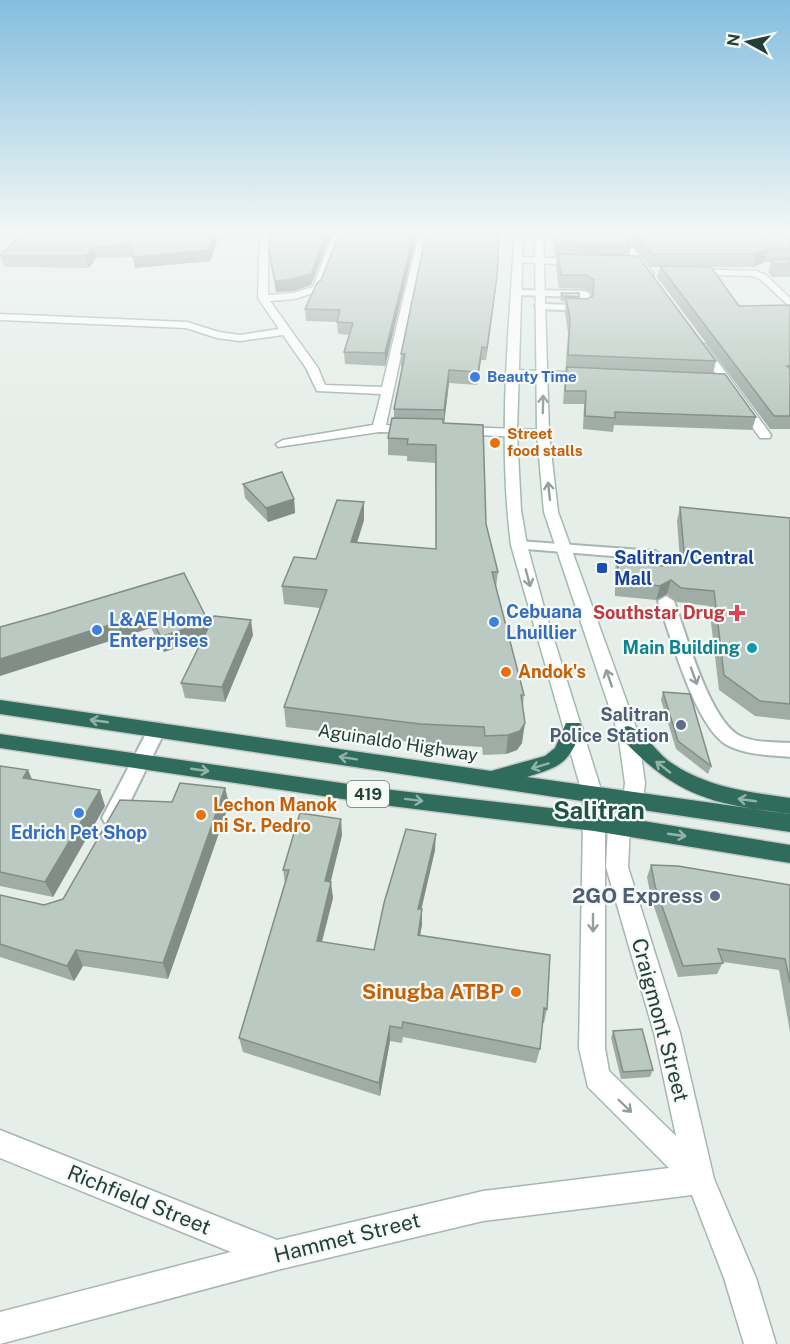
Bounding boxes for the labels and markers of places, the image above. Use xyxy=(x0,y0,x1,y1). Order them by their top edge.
place label: Beauty Time xyxy=(487,368,577,385)
marker: Beauty Time xyxy=(468,370,482,384)
place label: Street food stalls xyxy=(507,425,583,459)
marker: Street food stalls xyxy=(488,436,502,450)
place label: Salitran/Central Mall xyxy=(614,547,754,589)
marker: Salitran/Central Mall xyxy=(595,561,609,575)
place label: Cebuana Lhuillier xyxy=(506,601,582,643)
place label: Southstar Drug xyxy=(593,602,725,623)
marker: Southstar Drug xyxy=(730,606,744,620)
place label: L&AE Home Enterprises xyxy=(109,609,213,651)
marker: Cebuana Lhuillier xyxy=(487,615,501,629)
marker: L&AE Home Enterprises xyxy=(90,623,104,637)
place label: Main Building xyxy=(623,637,740,658)
marker: Main Building xyxy=(745,641,759,655)
place label: Andok's xyxy=(518,661,586,682)
marker: Andok's xyxy=(499,665,513,679)
place label: Salitran Police Station xyxy=(550,704,669,746)
marker: Salitran Police Station xyxy=(674,718,688,732)
place label: Lechon Manok ni Sr. Pedro xyxy=(213,794,338,836)
marker: Edrich Pet Shop xyxy=(72,806,86,820)
marker: Lechon Manok ni Sr. Pedro xyxy=(194,808,208,822)
place label: Edrich Pet Shop xyxy=(11,822,147,843)
place label: 2GO Express xyxy=(572,883,703,908)
marker: 2GO Express xyxy=(708,889,722,903)
place label: Sinugba ATBP xyxy=(362,979,504,1004)
marker: Sinugba ATBP xyxy=(509,985,523,999)

